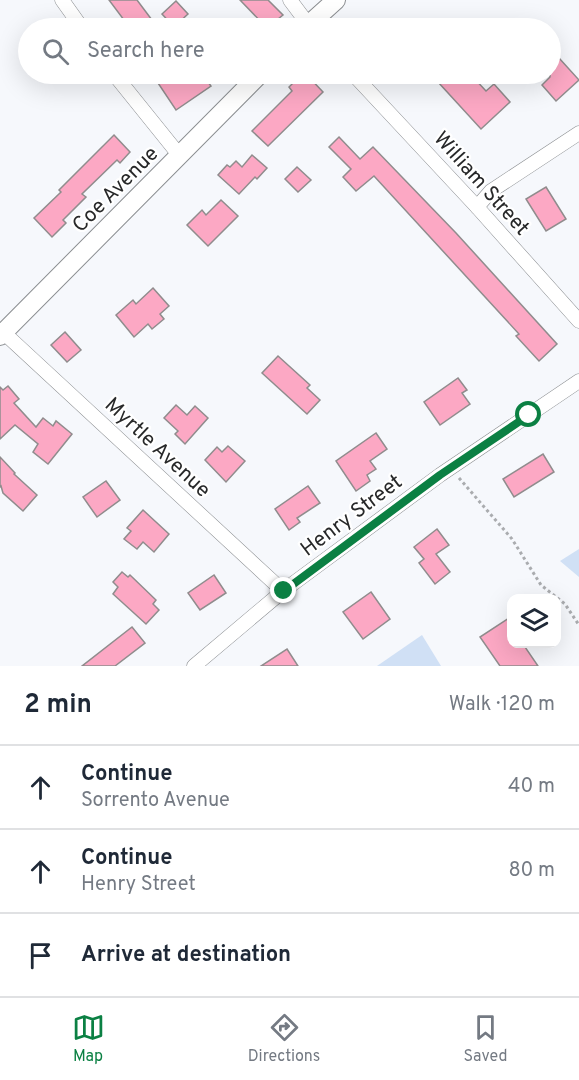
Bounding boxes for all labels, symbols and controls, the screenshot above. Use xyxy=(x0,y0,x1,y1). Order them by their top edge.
search box xyxy=(18,18,561,84)
icon: search xyxy=(39,35,72,68)
text: Search here xyxy=(87,38,205,65)
street label: William Street xyxy=(427,126,535,242)
street label: Coe Avenue xyxy=(67,141,165,239)
street label: Myrtle Avenue xyxy=(98,392,216,504)
route start xyxy=(515,401,541,427)
street label: Henry Street xyxy=(296,469,408,563)
route end xyxy=(270,577,296,603)
map controls xyxy=(507,594,561,648)
button: layers xyxy=(507,594,561,648)
text: 2 min xyxy=(24,689,92,722)
text: Walk · 120 m xyxy=(449,692,555,718)
text: Continue xyxy=(81,761,172,788)
icon: ahead xyxy=(24,771,57,804)
text: 40 m xyxy=(508,774,555,800)
text: Sorrento Avenue xyxy=(81,788,230,814)
text: Continue xyxy=(81,845,172,872)
icon: ahead xyxy=(24,855,57,888)
text: 80 m xyxy=(509,858,555,884)
text: Henry Street xyxy=(81,872,196,898)
icon: arrive xyxy=(24,939,57,972)
text: Arrive at destination xyxy=(81,942,291,969)
tab: Map xyxy=(72,1011,105,1067)
tab: Directions xyxy=(248,1011,320,1067)
tab: Saved xyxy=(463,1011,507,1067)

